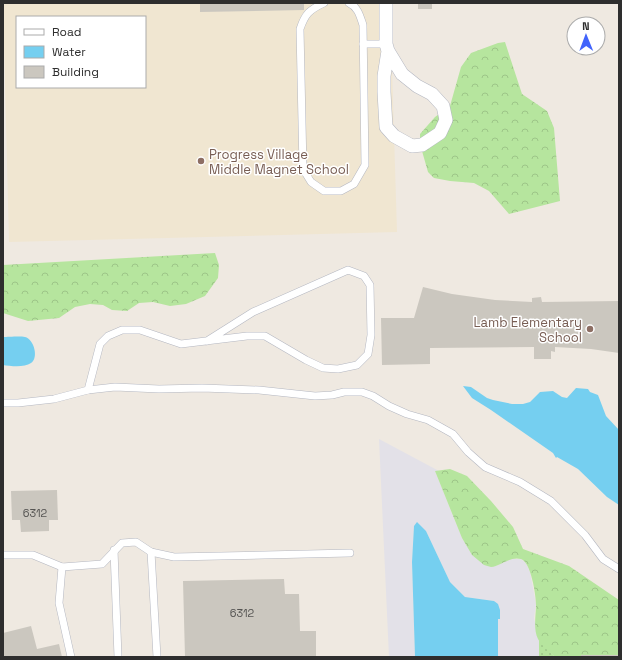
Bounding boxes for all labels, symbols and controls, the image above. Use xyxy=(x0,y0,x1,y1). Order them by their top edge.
legend xyxy=(16,16,146,88)
north arrow xyxy=(566,16,606,56)
text: N xyxy=(582,19,590,33)
text: Road xyxy=(52,24,81,40)
text: Water xyxy=(52,44,86,60)
text: Building xyxy=(52,64,99,80)
place label: Progress Village Middle Magnet School xyxy=(209,146,349,178)
marker: Progress Village Middle Magnet School xyxy=(196,156,206,166)
place label: Lamb Elementary School xyxy=(473,314,582,346)
marker: Lamb Elementary School xyxy=(585,324,595,334)
house number: 6312 xyxy=(23,506,48,520)
house number: 6312 xyxy=(230,606,255,620)

